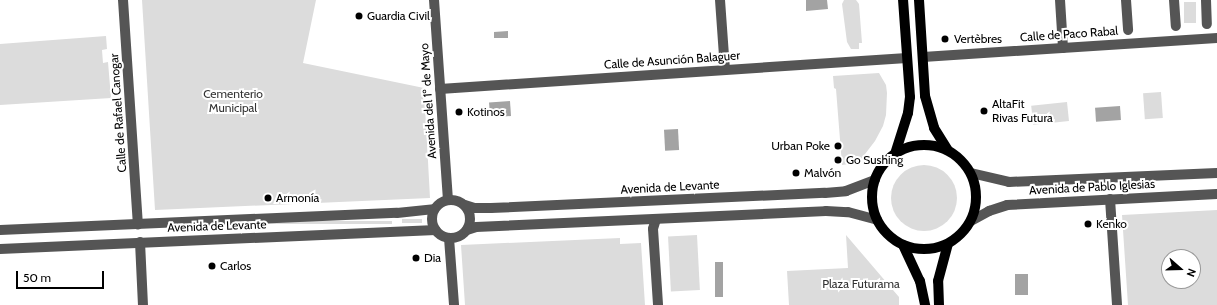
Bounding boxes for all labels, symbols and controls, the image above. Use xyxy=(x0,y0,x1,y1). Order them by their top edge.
place label: Guardia Civil xyxy=(367,9,430,23)
marker: Guardia Civil xyxy=(354,11,364,21)
street label: Calle de Paco Rabal xyxy=(1019,23,1119,45)
place label: Vertèbres xyxy=(954,32,1002,46)
marker: Vertèbres xyxy=(939,33,951,45)
street label: Avenida del 1º de Mayo xyxy=(417,43,439,159)
street label: Calle de Asunción Balaguer xyxy=(604,48,740,72)
street label: Calle de Rafael Canogar xyxy=(107,53,129,173)
park label: Cementerio Municipal xyxy=(203,87,263,115)
place label: AltaFit Rivas Futura xyxy=(992,97,1053,125)
place label: Kotinos xyxy=(467,105,505,119)
marker: AltaFit Rivas Futura xyxy=(979,106,989,116)
marker: Kotinos xyxy=(454,107,464,117)
place label: Urban Poke xyxy=(771,139,830,153)
marker: Urban Poke xyxy=(833,141,843,151)
place label: Go Sushing xyxy=(846,153,903,167)
marker: Go Sushing xyxy=(833,155,843,165)
place label: Malvón xyxy=(804,166,841,180)
marker: Malvón xyxy=(791,168,801,178)
street label: Avenida de Levante xyxy=(620,177,720,197)
street label: Avenida de Pablo Iglesias xyxy=(1029,177,1155,197)
place label: Armonía xyxy=(276,191,319,205)
marker: Armonía xyxy=(263,193,273,203)
street label: Avenida de Levante xyxy=(167,217,267,235)
place label: Kenko xyxy=(1096,217,1127,231)
marker: Kenko xyxy=(1083,219,1093,229)
north arrow xyxy=(1161,249,1201,289)
place label: Dia xyxy=(424,251,441,265)
marker: Dia xyxy=(411,253,421,263)
place label: Carlos xyxy=(220,259,251,273)
marker: Carlos xyxy=(207,261,217,271)
scale bar xyxy=(18,263,106,289)
text: N xyxy=(1183,267,1199,279)
text: 50 m xyxy=(23,270,51,285)
park label: Plaza Futurama xyxy=(822,277,900,291)

